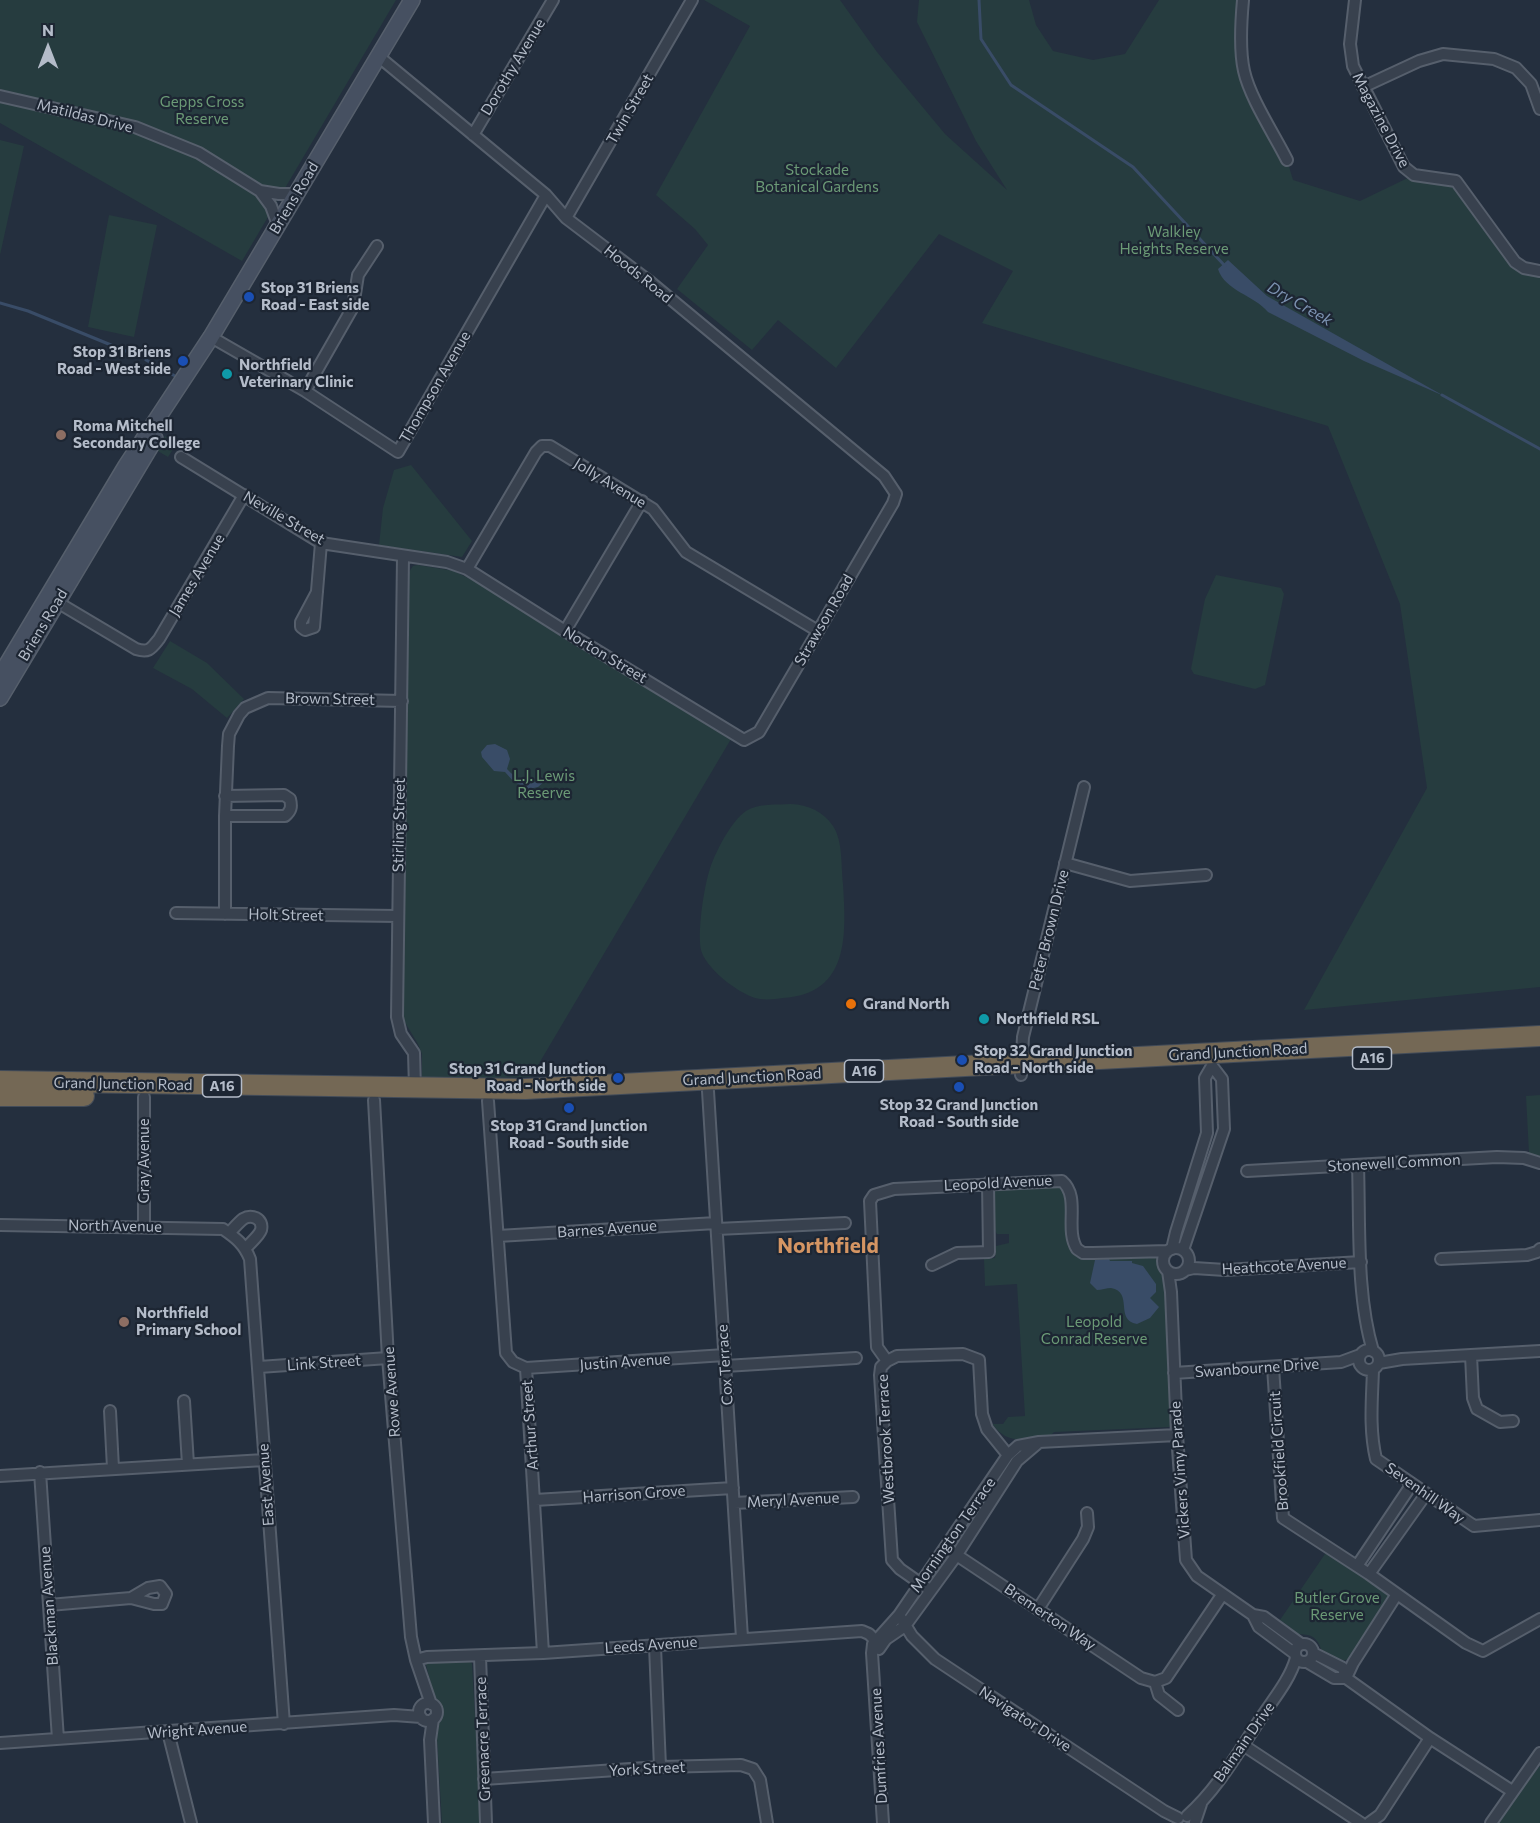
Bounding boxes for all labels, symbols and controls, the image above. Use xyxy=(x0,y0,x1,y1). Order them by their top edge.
street label: Dorothy Avenue xyxy=(477,15,549,119)
north arrow xyxy=(18,18,78,78)
text: N xyxy=(42,20,54,39)
street label: Magazine Drive xyxy=(1348,69,1414,171)
street label: Twin Street xyxy=(603,71,657,147)
park label: Gepps Cross Reserve xyxy=(160,93,244,128)
street label: Matildas Drive xyxy=(35,95,135,137)
street label: Briens Road xyxy=(265,159,323,237)
park label: Stockade Botanical Gardens xyxy=(755,161,879,196)
park label: Walkley Heights Reserve xyxy=(1119,223,1229,258)
street label: Hoods Road xyxy=(600,241,676,307)
water label: Dry Creek xyxy=(1264,278,1336,330)
place label: Stop 31 Briens Road - East side xyxy=(261,279,369,314)
marker: Stop 31 Briens Road - East side xyxy=(242,290,256,304)
street label: Thompson Avenue xyxy=(396,328,474,446)
place label: Stop 31 Briens Road - West side xyxy=(57,343,171,378)
marker: Stop 31 Briens Road - West side xyxy=(176,354,190,368)
place label: Northfield Veterinary Clinic xyxy=(239,356,353,391)
marker: Northfield Veterinary Clinic xyxy=(220,367,234,381)
place label: Roma Mitchell Secondary College xyxy=(73,417,200,452)
marker: Roma Mitchell Secondary College xyxy=(54,428,68,442)
street label: Jolly Avenue xyxy=(570,454,650,512)
street label: Neville Street xyxy=(240,487,328,549)
street label: James Avenue xyxy=(165,531,229,619)
street label: Strawson Road xyxy=(791,571,857,669)
street label: Briens Road xyxy=(14,586,72,664)
street label: Norton Street xyxy=(560,623,650,687)
street label: Brown Street xyxy=(285,689,375,709)
park label: L.J. Lewis Reserve xyxy=(513,767,575,802)
street label: Stirling Street xyxy=(389,778,409,872)
street label: Peter Brown Drive xyxy=(1025,868,1073,992)
street label: Holt Street xyxy=(248,905,324,925)
place label: Grand North xyxy=(863,995,950,1013)
marker: Grand North xyxy=(844,997,858,1011)
place label: Northfield RSL xyxy=(996,1010,1099,1028)
marker: Northfield RSL xyxy=(977,1012,991,1026)
street label: Grand Junction Road xyxy=(1168,1039,1308,1065)
place label: Stop 32 Grand Junction Road - North side xyxy=(974,1042,1133,1077)
road number: A16 xyxy=(1352,1047,1392,1069)
marker: Stop 32 Grand Junction Road - North side xyxy=(955,1053,969,1067)
place label: Stop 31 Grand Junction Road - North side xyxy=(449,1060,606,1095)
road number: A16 xyxy=(844,1060,884,1082)
street label: Grand Junction Road xyxy=(682,1064,822,1090)
marker: Stop 31 Grand Junction Road - North side xyxy=(611,1071,625,1085)
street label: Grand Junction Road xyxy=(53,1074,193,1094)
road number: A16 xyxy=(202,1075,242,1097)
marker: Stop 32 Grand Junction Road - South side xyxy=(952,1080,966,1094)
place label: Stop 32 Grand Junction Road - South side xyxy=(880,1096,1038,1131)
marker: Stop 31 Grand Junction Road - South side xyxy=(562,1101,576,1115)
place label: Stop 31 Grand Junction Road - South side xyxy=(491,1117,647,1152)
street label: Gray Avenue xyxy=(135,1118,153,1204)
street label: Stonewell Common xyxy=(1327,1151,1461,1175)
street label: Leopold Avenue xyxy=(943,1171,1053,1195)
street label: North Avenue xyxy=(68,1216,162,1236)
street label: Barnes Avenue xyxy=(557,1217,657,1241)
district label: Northfield xyxy=(777,1233,879,1259)
street label: Heathcote Avenue xyxy=(1221,1254,1347,1278)
place label: Northfield Primary School xyxy=(136,1304,241,1339)
park label: Leopold Conrad Reserve xyxy=(1041,1313,1147,1348)
marker: Northfield Primary School xyxy=(117,1315,131,1329)
street label: Cox Terrace xyxy=(713,1324,737,1406)
street label: Rowe Avenue xyxy=(380,1346,404,1438)
street label: Justin Avenue xyxy=(579,1350,671,1374)
street label: Link Street xyxy=(286,1351,362,1375)
street label: Swanbourne Drive xyxy=(1194,1355,1320,1381)
street label: Westbrook Terrace xyxy=(874,1374,898,1504)
street label: Arthur Street xyxy=(518,1379,542,1471)
street label: Brookfield Circuit xyxy=(1266,1390,1292,1512)
street label: Vickers Vimy Parade xyxy=(1166,1401,1194,1539)
street label: East Avenue xyxy=(254,1443,278,1527)
street label: Sevenhill Way xyxy=(1382,1459,1468,1527)
street label: Mornington Terrace xyxy=(907,1474,999,1596)
street label: Harrison Grove xyxy=(582,1481,686,1507)
street label: Meryl Avenue xyxy=(746,1489,840,1511)
street label: Blackman Avenue xyxy=(36,1546,62,1666)
street label: Bremerton Way xyxy=(1001,1580,1099,1654)
park label: Butler Grove Reserve xyxy=(1294,1589,1380,1624)
street label: Leeds Avenue xyxy=(604,1633,698,1657)
street label: Greenacre Terrace xyxy=(472,1677,494,1801)
street label: Navigator Drive xyxy=(975,1682,1075,1756)
street label: Dumfries Avenue xyxy=(867,1688,891,1804)
street label: Balmain Drive xyxy=(1210,1698,1278,1786)
street label: Wright Avenue xyxy=(146,1718,248,1742)
street label: York Street xyxy=(608,1758,686,1780)

